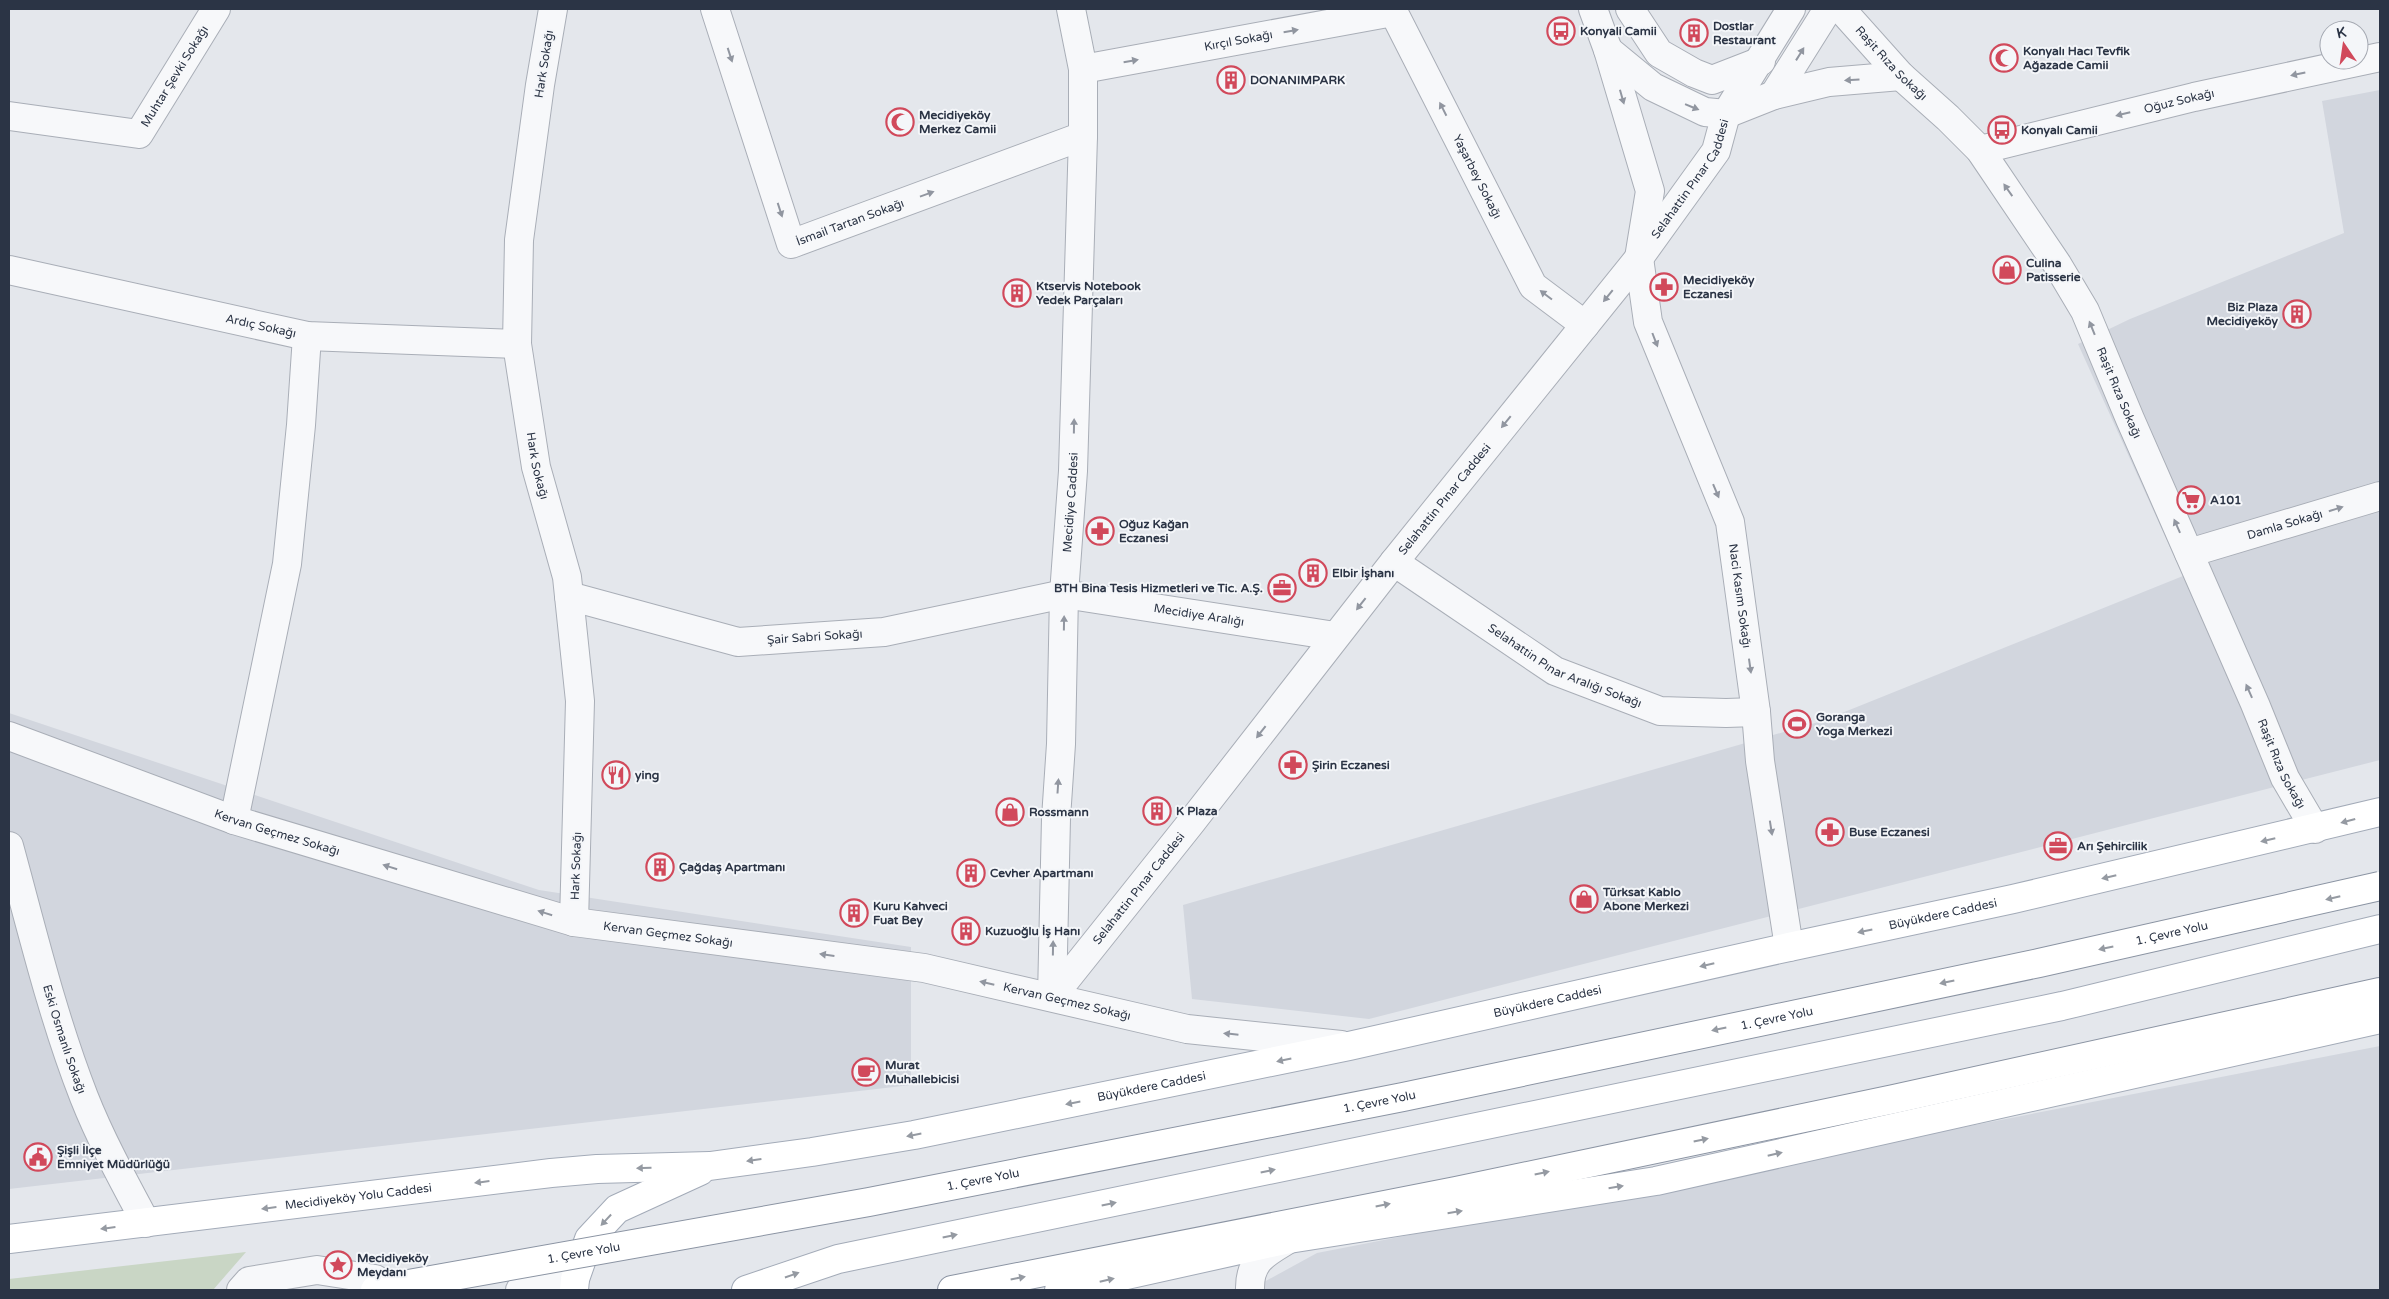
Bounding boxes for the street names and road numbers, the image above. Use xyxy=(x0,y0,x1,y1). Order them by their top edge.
street label: Muhtar Şevki Sokağı xyxy=(138,23,211,130)
street label: Raşit Rıza Sokağı xyxy=(1853,23,1930,103)
street label: Kırçıl Sokağı xyxy=(1203,27,1274,54)
street label: Hark Sokağı xyxy=(532,29,556,99)
street label: Oğuz Sokağı xyxy=(2142,86,2216,116)
street label: Selahattin Pınar Caddesi xyxy=(1648,117,1731,241)
street label: Yaşarbey Sokağı xyxy=(1450,132,1505,221)
street label: İsmail Tartan Sokağı xyxy=(794,196,906,248)
street label: Ardıç Sokağı xyxy=(224,311,297,340)
street label: Raşit Rıza Sokağı xyxy=(2094,345,2145,440)
street label: Hark Sokağı xyxy=(524,431,552,501)
street label: Selahattin Pınar Caddesi xyxy=(1396,441,1494,558)
street label: Mecidiye Caddesi xyxy=(1060,452,1081,553)
street label: Damla Sokağı xyxy=(2245,507,2324,542)
street label: Naci Kasım Sokağı xyxy=(1726,543,1754,649)
street label: Mecidiye Aralığı xyxy=(1153,601,1245,629)
street label: Selahattin Pınar Aralığı Sokağı xyxy=(1485,621,1644,710)
street label: Şair Sabri Sokağı xyxy=(766,626,863,647)
street label: Raşit Rıza Sokağı xyxy=(2255,717,2308,811)
street label: Kervan Geçmez Sokağı xyxy=(212,806,342,858)
street label: Selahattin Pınar Caddesi xyxy=(1090,830,1188,947)
street label: Hark Sokağı xyxy=(568,832,584,900)
street label: Büyükdere Caddesi xyxy=(1888,896,1998,932)
street label: 1. Çevre Yolu xyxy=(2134,918,2209,948)
street label: Kervan Geçmez Sokağı xyxy=(602,919,734,950)
street label: Kervan Geçmez Sokağı xyxy=(1002,980,1132,1023)
street label: Büyükdere Caddesi xyxy=(1492,982,1603,1020)
street label: Eski Osmanlı Sokağı xyxy=(40,983,89,1096)
street label: 1. Çevre Yolu xyxy=(1739,1004,1814,1033)
street label: Büyükdere Caddesi xyxy=(1096,1068,1207,1104)
street label: 1. Çevre Yolu xyxy=(1342,1087,1417,1116)
street label: 1. Çevre Yolu xyxy=(945,1166,1021,1194)
street label: Mecidiyeköy Yolu Caddesi xyxy=(284,1181,433,1212)
street label: 1. Çevre Yolu xyxy=(546,1239,621,1266)

